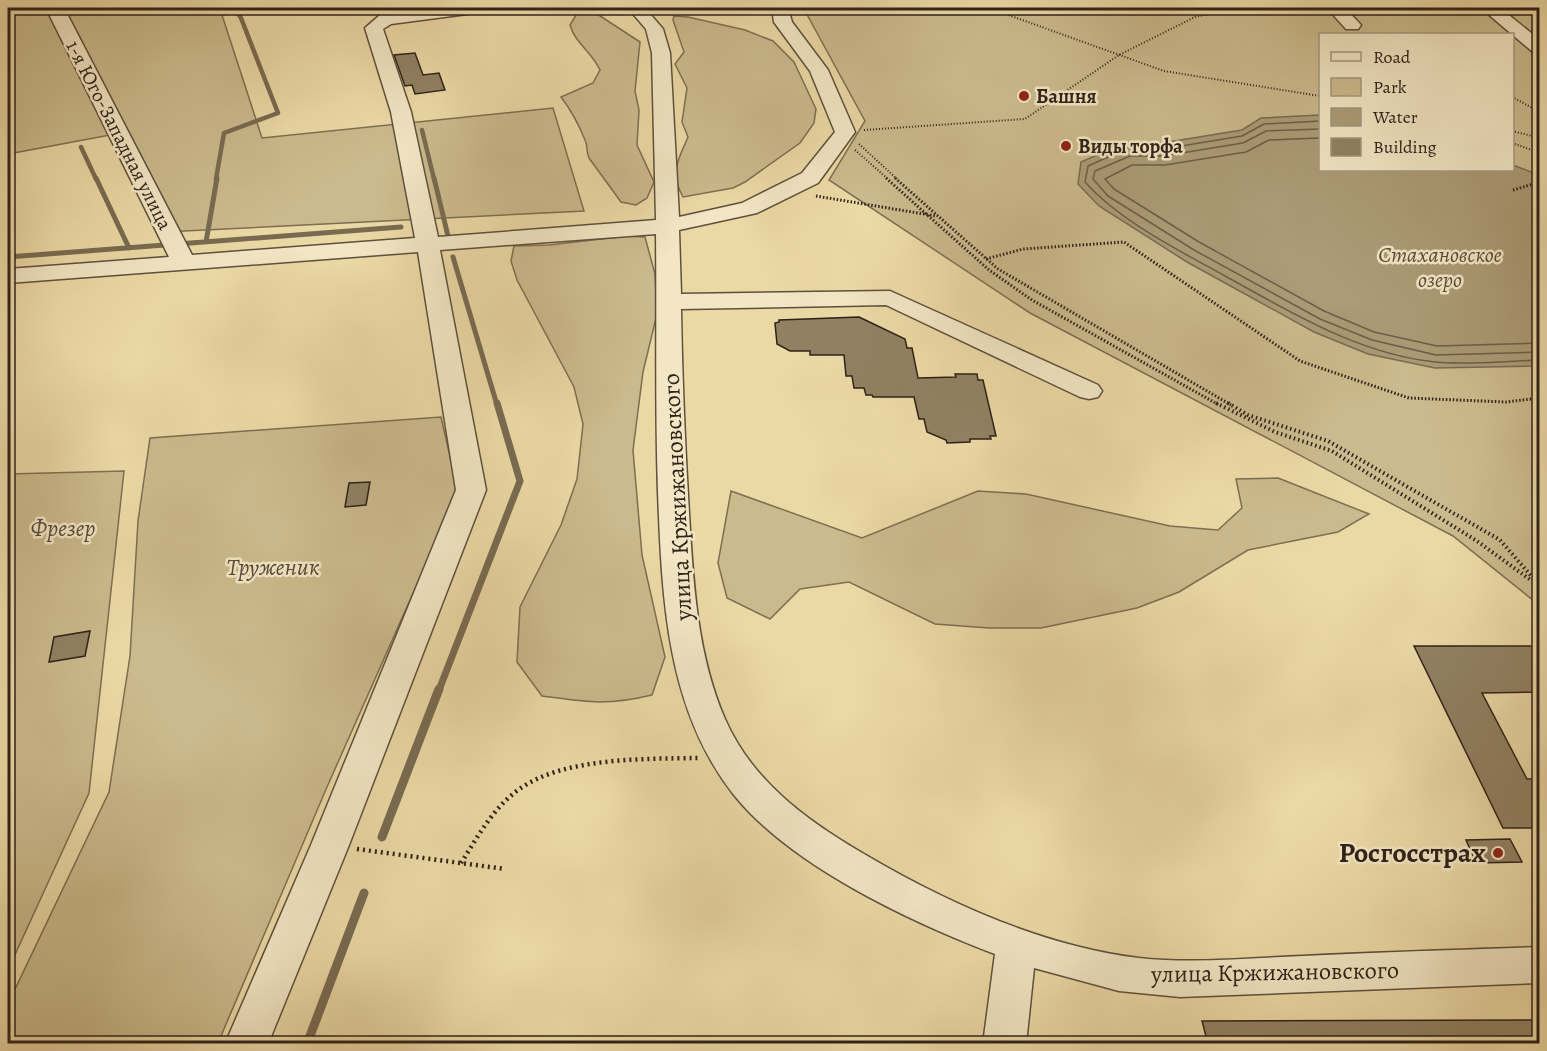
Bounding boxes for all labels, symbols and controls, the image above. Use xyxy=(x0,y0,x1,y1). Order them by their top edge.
legend xyxy=(1319,33,1514,171)
street label: 1-я Юго-Западная улица xyxy=(59,36,179,235)
text: Road xyxy=(1373,45,1411,69)
text: Park xyxy=(1373,75,1407,99)
place label: Башня xyxy=(1036,83,1097,110)
marker: Башня xyxy=(1017,89,1031,103)
text: Water xyxy=(1372,105,1418,129)
place label: Виды торфа xyxy=(1078,133,1183,160)
text: Building xyxy=(1373,135,1437,159)
marker: Виды торфа xyxy=(1059,139,1073,153)
water label: Стахановское озеро xyxy=(1378,240,1502,295)
street label: улица Кржижановского xyxy=(655,372,700,623)
park label: Фрезер xyxy=(30,512,96,544)
park label: Труженик xyxy=(227,551,320,583)
place label: Росгосстрах xyxy=(1339,834,1486,872)
marker: Росгосстрах xyxy=(1491,846,1505,860)
street label: улица Кржижановского xyxy=(1150,954,1399,990)

